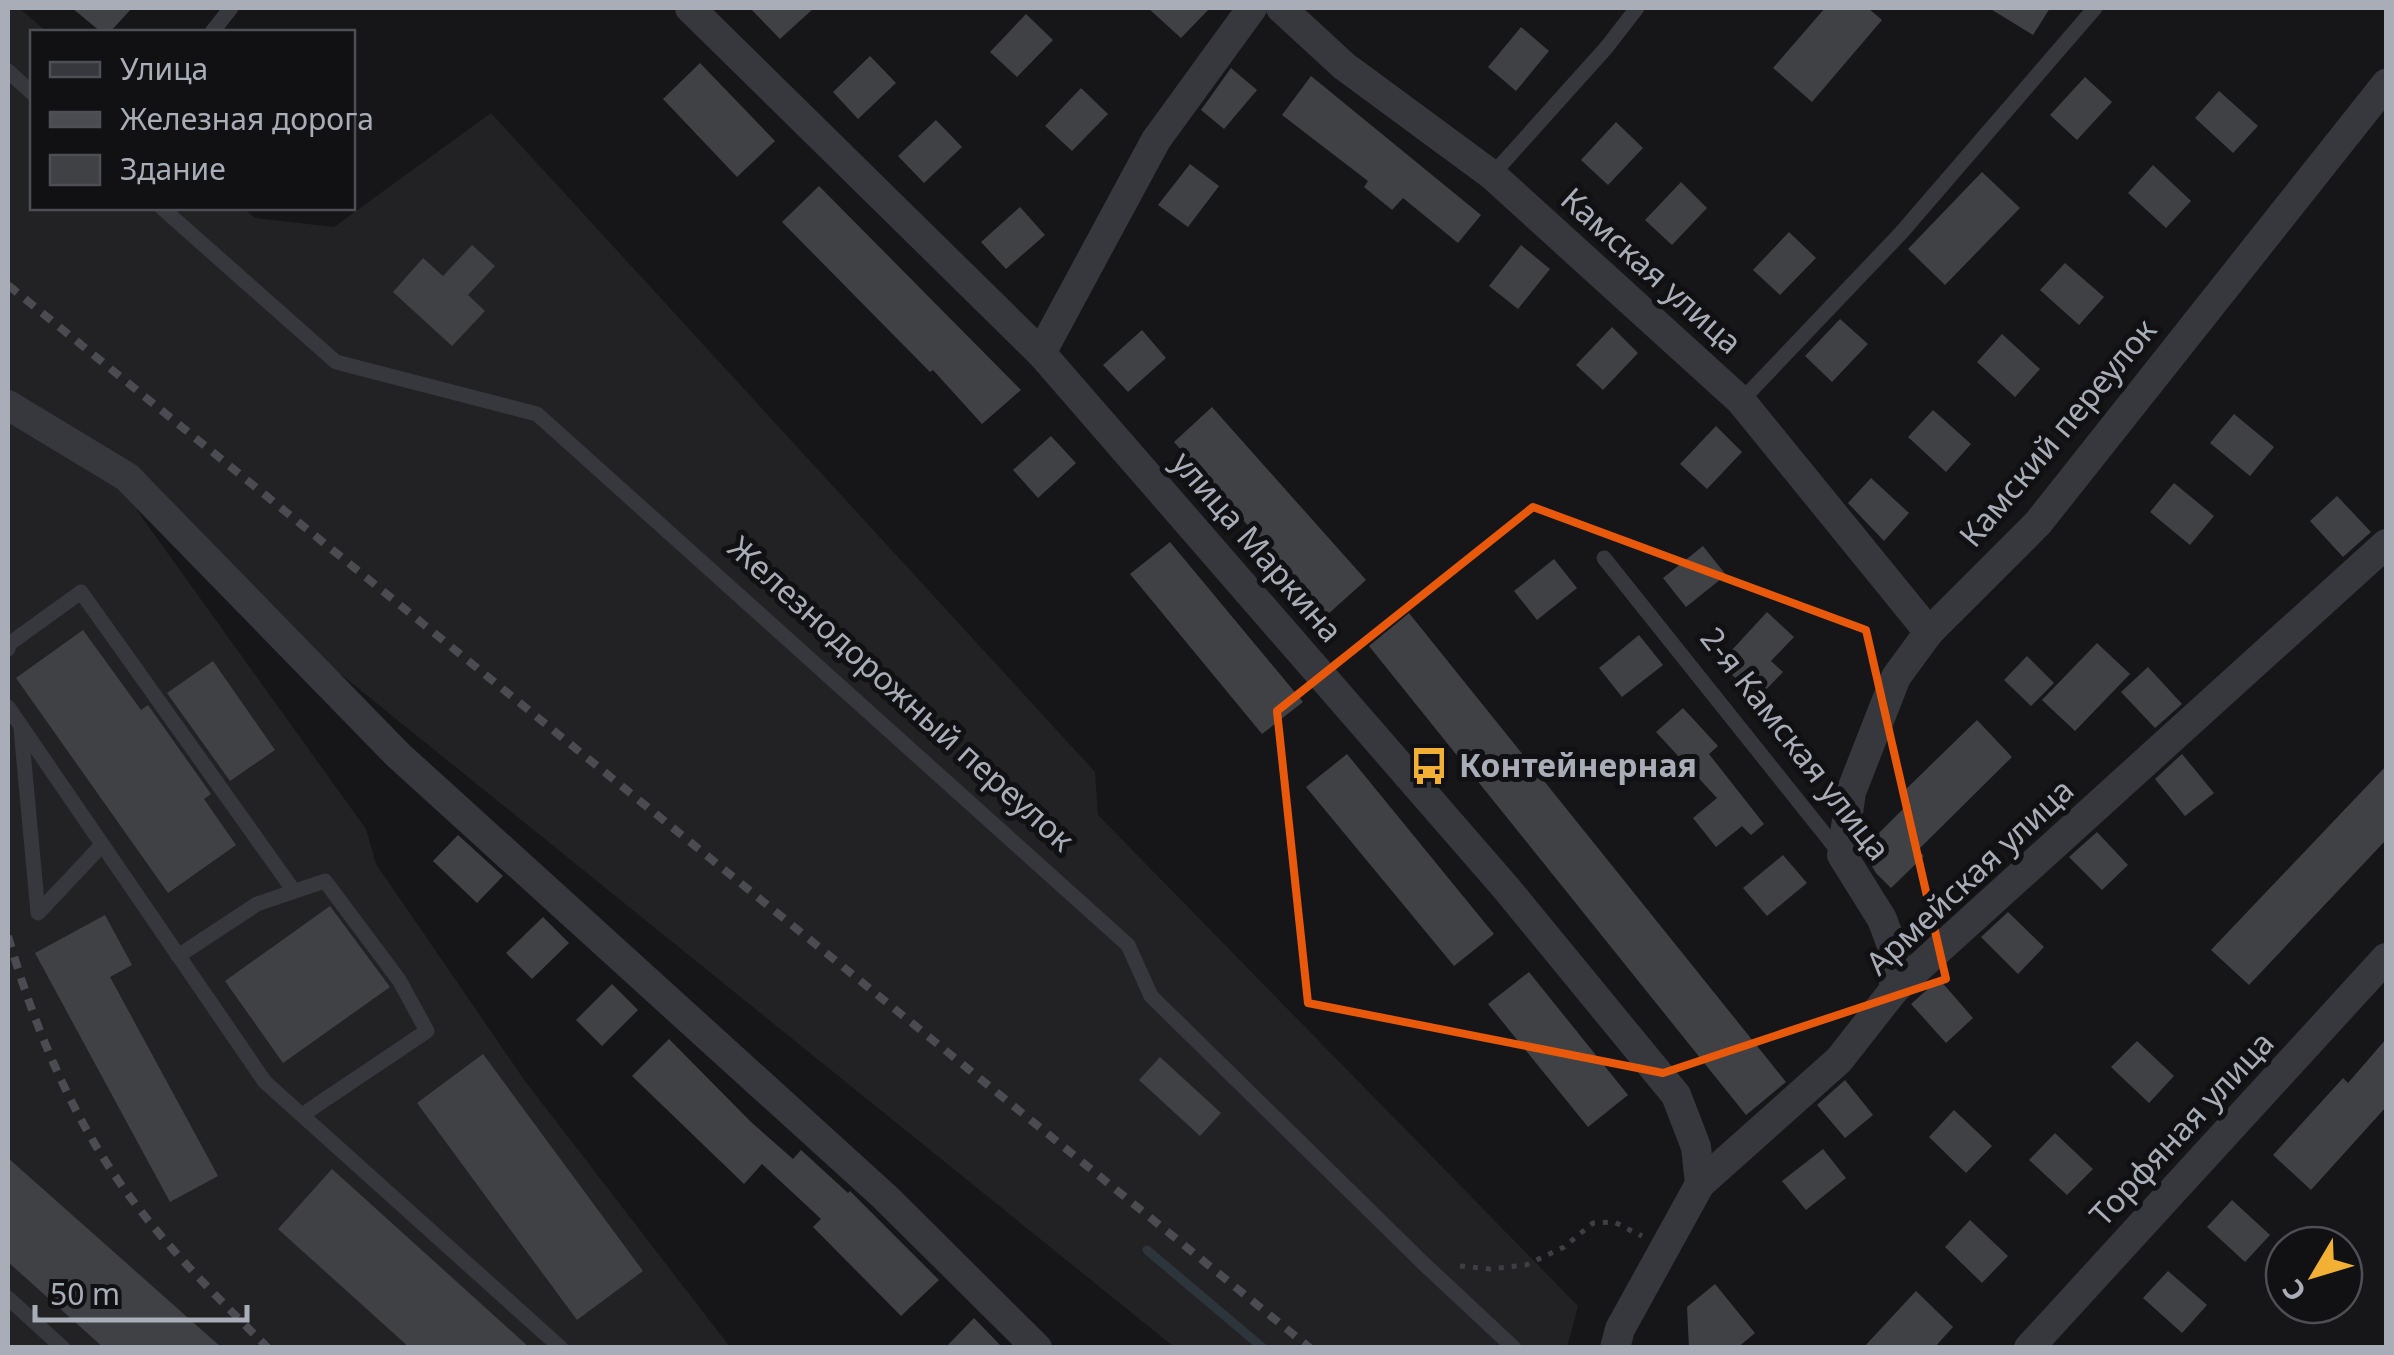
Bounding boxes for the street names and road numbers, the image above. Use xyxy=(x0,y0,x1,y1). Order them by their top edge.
street label: Камская улица xyxy=(1552,177,1752,363)
street label: Камский переулок xyxy=(1949,309,2165,555)
street label: улица Маркина xyxy=(1163,441,1353,651)
street label: Железнодорожный переулок xyxy=(720,526,1084,860)
street label: 2-я Камская улица xyxy=(1692,618,1901,869)
street label: Армейская улица xyxy=(1856,768,2082,983)
street label: Торфяная улица xyxy=(2079,1021,2282,1235)

